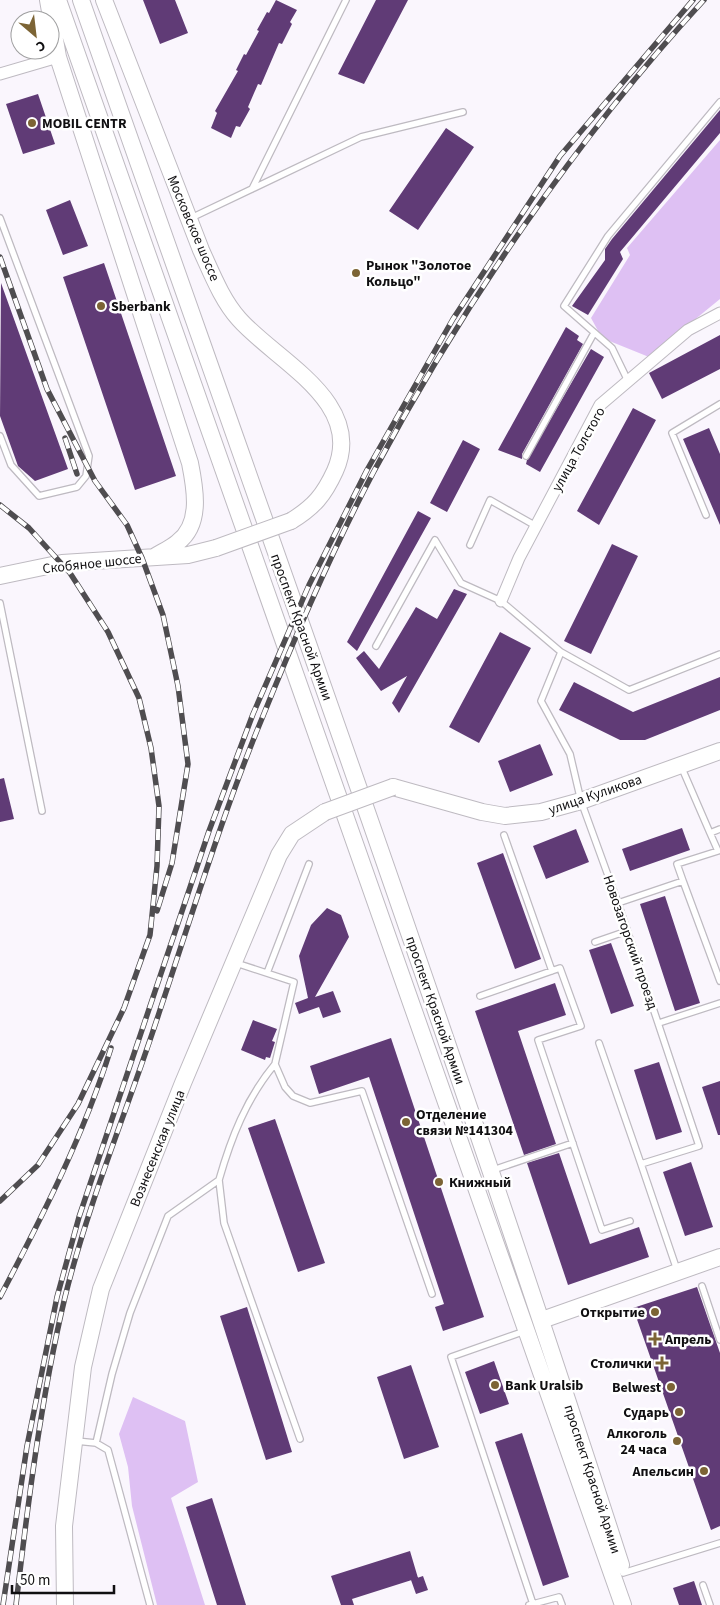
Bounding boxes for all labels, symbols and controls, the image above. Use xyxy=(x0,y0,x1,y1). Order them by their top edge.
north arrow xyxy=(10,10,60,60)
text: С xyxy=(32,35,49,56)
place label: MOBIL CENTR xyxy=(42,114,127,134)
marker: MOBIL CENTR xyxy=(26,117,38,129)
street label: Московское шоссе xyxy=(162,172,224,284)
place label: Рынок "Золотое Кольцо" xyxy=(366,256,471,292)
marker: Рынок "Золотое Кольцо" xyxy=(350,267,362,279)
place label: Sberbank xyxy=(111,297,171,317)
marker: Sberbank xyxy=(95,300,107,312)
street label: улица Толстого xyxy=(547,404,610,495)
street label: Скобяное шоссе xyxy=(42,549,143,579)
street label: проспект Красной Армии xyxy=(265,551,337,704)
street label: улица Куликова xyxy=(546,770,645,820)
street label: Новозагорский проезд xyxy=(598,872,663,1013)
street label: проспект Красной Армии xyxy=(400,934,470,1087)
street label: Вознесенская улица xyxy=(125,1087,191,1210)
place label: Отделение связи №141304 xyxy=(416,1105,514,1141)
marker: Отделение связи №141304 xyxy=(400,1116,412,1128)
place label: Книжный xyxy=(449,1173,511,1193)
marker: Книжный xyxy=(433,1176,445,1188)
place label: Открытие xyxy=(580,1303,645,1323)
marker: Открытие xyxy=(649,1306,661,1318)
place label: Апрель xyxy=(664,1330,712,1350)
marker: Апрель xyxy=(649,1333,661,1345)
place label: Столички xyxy=(590,1354,652,1374)
marker: Столички xyxy=(656,1357,668,1369)
place label: Bank Uralsib xyxy=(505,1376,583,1396)
place label: Belwest xyxy=(612,1378,662,1398)
marker: Bank Uralsib xyxy=(489,1379,501,1391)
marker: Belwest xyxy=(665,1381,677,1393)
street label: проспект Красной Армии xyxy=(559,1402,626,1556)
place label: Сударь xyxy=(623,1403,669,1423)
marker: Сударь xyxy=(673,1406,685,1418)
place label: Алкоголь 24 часа xyxy=(606,1424,667,1460)
marker: Алкоголь 24 часа xyxy=(671,1435,683,1447)
place label: Апельсин xyxy=(632,1462,694,1482)
marker: Апельсин xyxy=(698,1465,710,1477)
scale bar xyxy=(12,1562,115,1594)
text: 50 m xyxy=(20,1570,50,1591)

